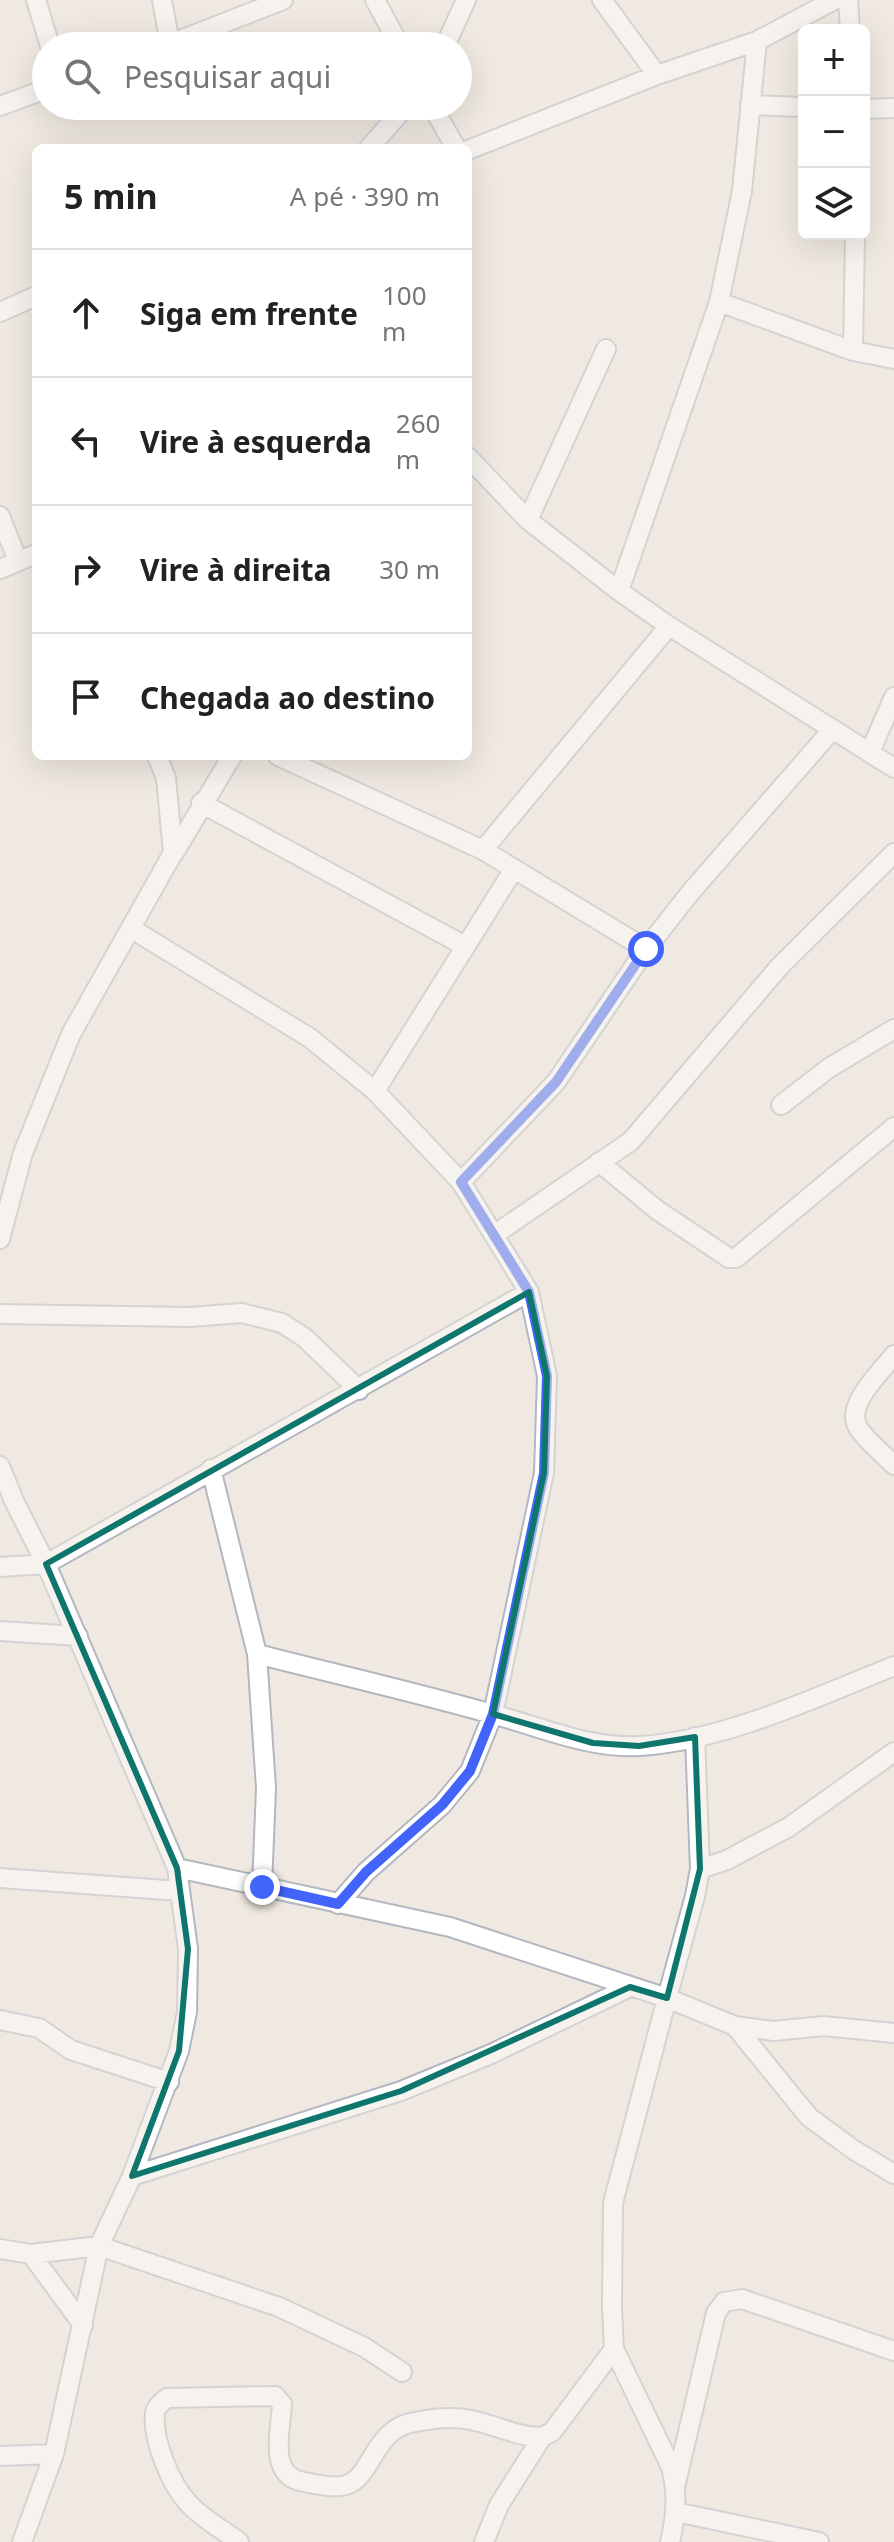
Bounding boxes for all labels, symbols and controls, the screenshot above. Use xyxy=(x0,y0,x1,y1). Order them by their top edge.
map controls xyxy=(798,24,870,240)
button: + xyxy=(798,24,870,96)
search box xyxy=(32,32,472,120)
icon: search xyxy=(60,54,104,98)
text: Pesquisar aqui xyxy=(124,56,331,97)
button: − xyxy=(798,96,870,168)
button: layers xyxy=(798,168,870,240)
text: 5 min xyxy=(64,173,158,219)
text: A pé · 390 m xyxy=(290,178,440,214)
text: 100 m xyxy=(382,277,427,349)
icon: ahead xyxy=(64,291,108,335)
text: Siga em frente xyxy=(140,293,358,334)
text: 260 m xyxy=(396,405,440,477)
icon: left xyxy=(64,419,108,463)
text: Vire à esquerda xyxy=(140,421,372,462)
icon: right xyxy=(64,547,108,591)
text: Vire à direita xyxy=(140,549,331,590)
text: 30 m xyxy=(379,551,440,587)
icon: arrive xyxy=(64,675,108,719)
text: Chegada ao destino xyxy=(140,677,435,718)
route start xyxy=(628,931,664,967)
route end xyxy=(244,1869,280,1905)

